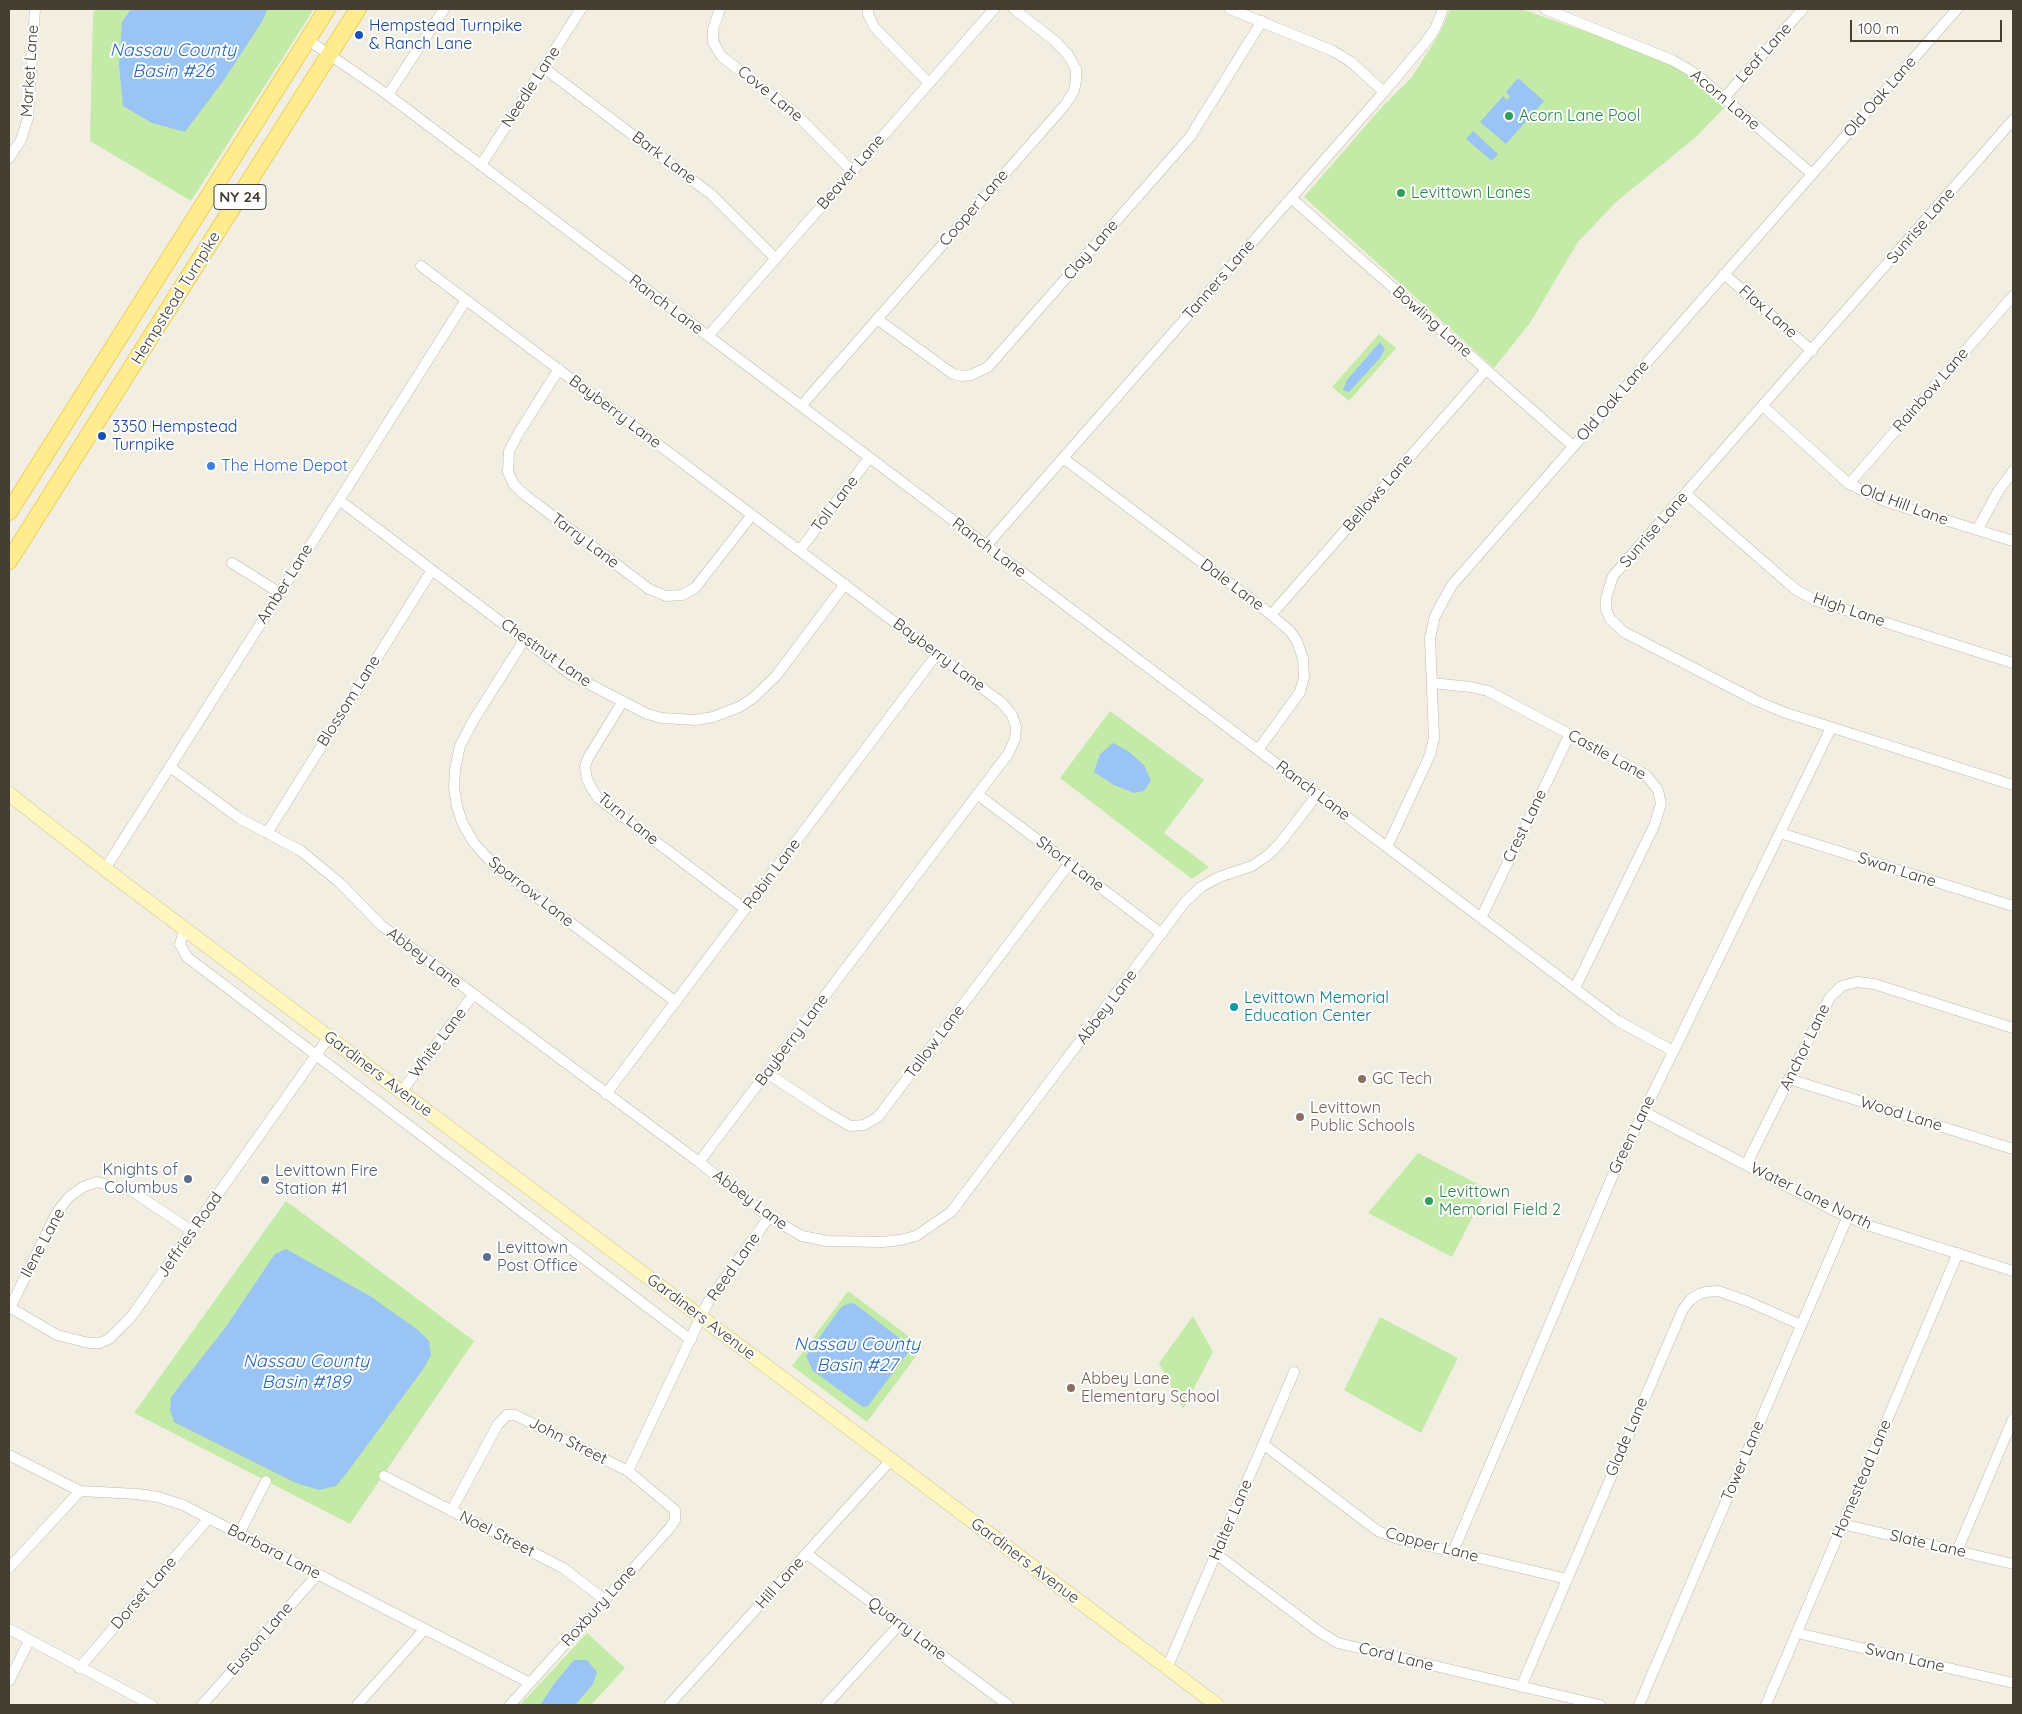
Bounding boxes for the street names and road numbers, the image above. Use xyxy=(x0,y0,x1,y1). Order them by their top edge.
street label: Leaf Lane xyxy=(1732,19,1796,87)
street label: Market Lane xyxy=(17,24,43,118)
street label: Needle Lane xyxy=(498,43,564,131)
street label: Old Oak Lane xyxy=(1840,53,1920,141)
street label: Cove Lane xyxy=(734,62,806,126)
street label: Acorn Lane xyxy=(1686,65,1764,135)
street label: Bark Lane xyxy=(628,128,700,188)
street label: Beaver Lane xyxy=(813,130,889,214)
street label: Cooper Lane xyxy=(935,166,1013,250)
road number: NY 24 xyxy=(214,184,266,210)
street label: Sunrise Lane xyxy=(1883,184,1959,268)
street label: Clay Lane xyxy=(1060,216,1122,284)
street label: Hempstead Turnpike xyxy=(127,228,225,368)
street label: Tanners Lane xyxy=(1179,236,1259,324)
street label: Ranch Lane xyxy=(625,271,707,339)
street label: Flax Lane xyxy=(1735,281,1801,343)
street label: Bowling Lane xyxy=(1388,282,1476,362)
street label: Rainbow Lane xyxy=(1889,344,1973,436)
street label: Old Oak Lane xyxy=(1573,357,1653,445)
street label: Bayberry Lane xyxy=(565,371,665,453)
street label: Bellows Lane xyxy=(1339,450,1417,536)
street label: Toll Lane xyxy=(808,472,862,536)
street label: Old Hill Lane xyxy=(1857,480,1951,530)
street label: Sunrise Lane xyxy=(1616,488,1692,572)
street label: Tarry Lane xyxy=(547,509,623,573)
street label: Ranch Lane xyxy=(948,514,1030,582)
street label: Amber Lane xyxy=(253,540,317,628)
street label: Dale Lane xyxy=(1196,555,1268,615)
street label: High Lane xyxy=(1810,589,1888,631)
street label: Bayberry Lane xyxy=(889,614,989,696)
street label: Chestnut Lane xyxy=(497,615,595,691)
street label: Blossom Lane xyxy=(313,652,385,750)
street label: Castle Lane xyxy=(1565,726,1649,784)
street label: Ranch Lane xyxy=(1272,757,1354,825)
street label: Crest Lane xyxy=(1499,786,1551,866)
street label: Turn Lane xyxy=(594,789,662,849)
street label: Short Lane xyxy=(1032,832,1108,896)
street label: Robin Lane xyxy=(739,835,805,913)
street label: Swan Lane xyxy=(1856,848,1938,892)
street label: Sparrow Lane xyxy=(485,853,577,931)
street label: Abbey Lane xyxy=(383,924,465,992)
street label: Abbey Lane xyxy=(1073,966,1141,1048)
street label: Bayberry Lane xyxy=(751,990,833,1090)
street label: Tallow Lane xyxy=(901,1001,969,1083)
street label: Anchor Lane xyxy=(1776,1001,1834,1093)
street label: White Lane xyxy=(405,1004,471,1082)
street label: Gardiners Avenue xyxy=(320,1027,436,1121)
street label: Wood Lane xyxy=(1858,1092,1944,1136)
street label: Green Lane xyxy=(1605,1093,1659,1177)
street label: Water Lane North xyxy=(1747,1158,1875,1234)
street label: Abbey Lane xyxy=(709,1166,791,1234)
street label: Jeffries Road xyxy=(153,1189,227,1281)
street label: Ilene Lane xyxy=(17,1205,69,1281)
street label: Reed Lane xyxy=(703,1229,765,1305)
street label: Gardiners Avenue xyxy=(643,1270,759,1364)
street label: Glade Lane xyxy=(1602,1395,1652,1479)
street label: John Street xyxy=(526,1413,610,1469)
street label: Homestead Lane xyxy=(1828,1417,1896,1541)
street label: Tower Lane xyxy=(1717,1418,1769,1504)
street label: Halter Lane xyxy=(1205,1477,1257,1563)
street label: Noel Street xyxy=(456,1507,538,1561)
street label: Gardiners Avenue xyxy=(967,1514,1083,1608)
street label: Barbara Lane xyxy=(224,1520,324,1584)
street label: Copper Lane xyxy=(1383,1523,1481,1567)
street label: Slate Lane xyxy=(1888,1526,1968,1562)
street label: Dorset Lane xyxy=(107,1553,181,1633)
street label: Hill Lane xyxy=(752,1553,808,1613)
street label: Roxbury Lane xyxy=(557,1561,641,1651)
street label: Quarry Lane xyxy=(864,1593,950,1665)
street label: Euston Lane xyxy=(223,1598,297,1680)
street label: Cord Lane xyxy=(1357,1638,1435,1676)
street label: Swan Lane xyxy=(1863,1640,1947,1676)

